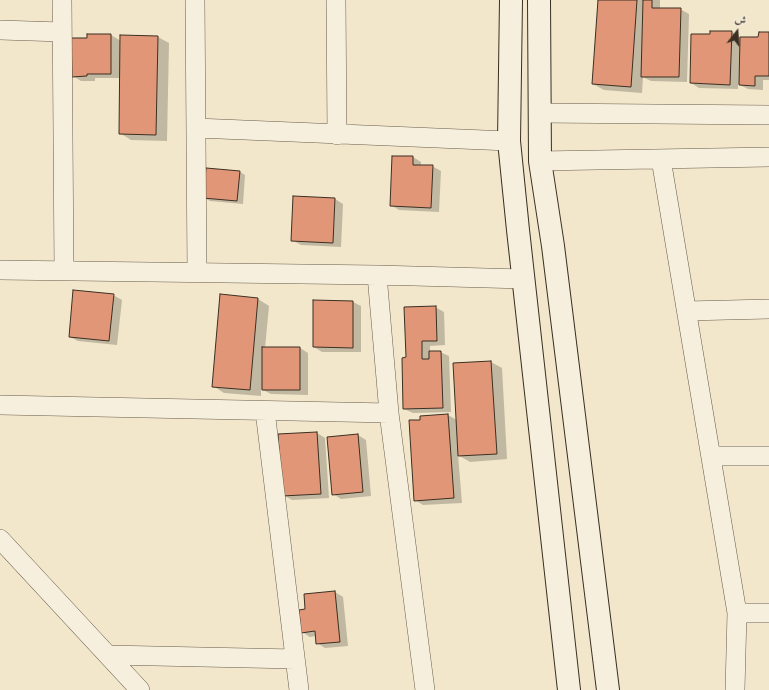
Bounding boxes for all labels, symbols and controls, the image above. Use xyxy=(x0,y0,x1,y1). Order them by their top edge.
text: ش xyxy=(733,11,748,30)
north arrow xyxy=(717,12,757,52)

